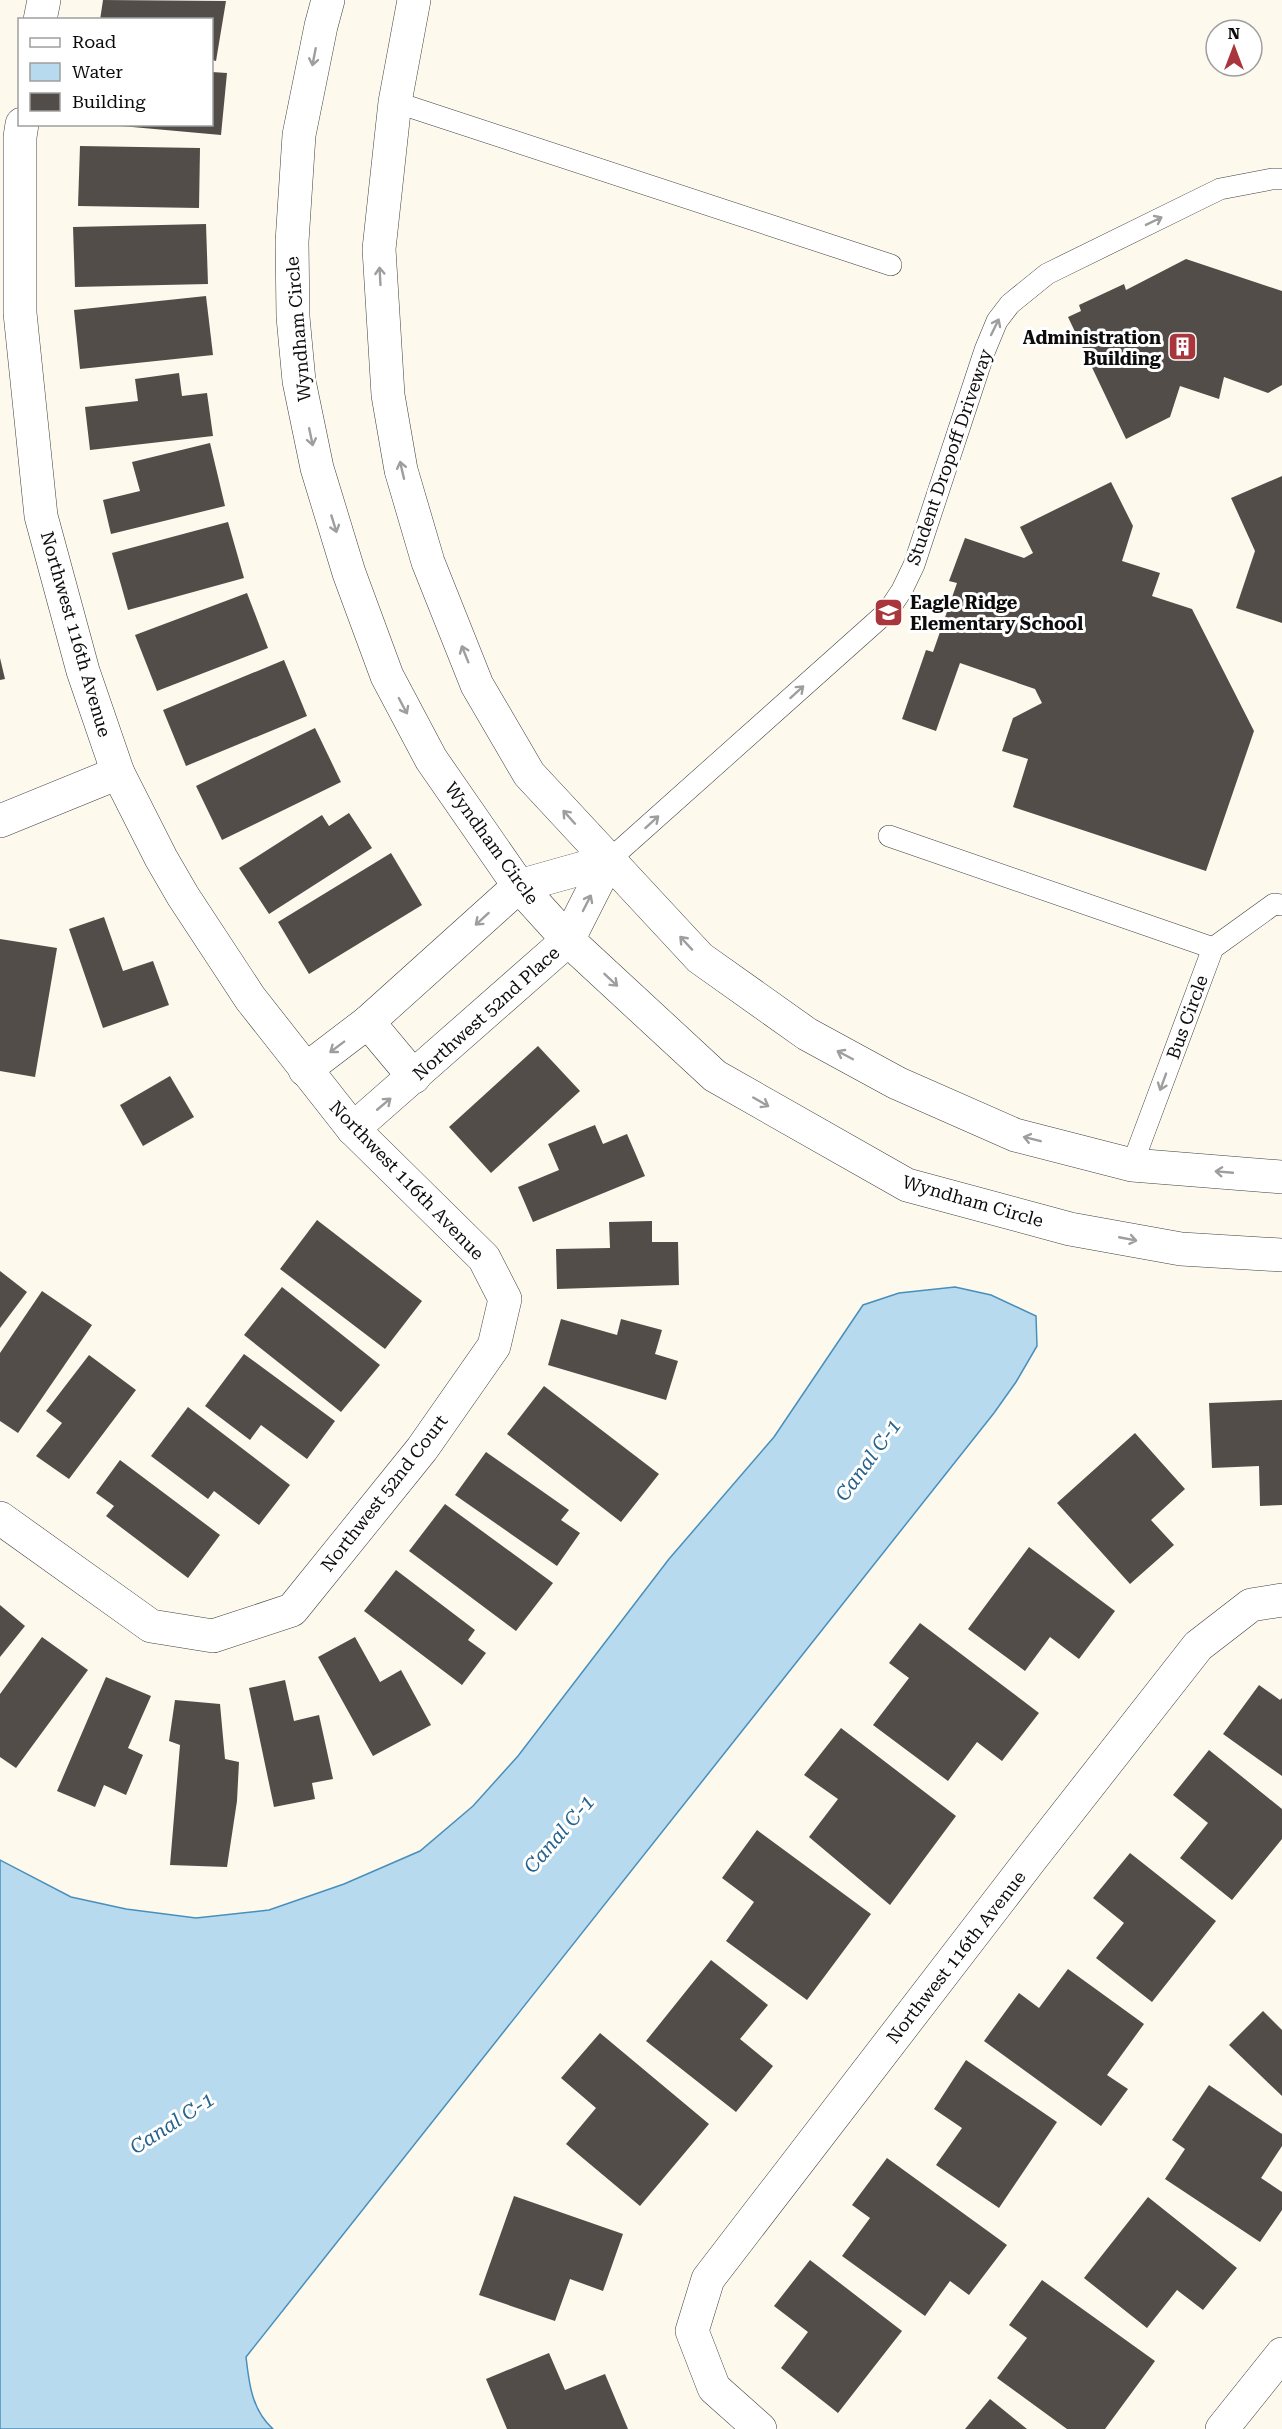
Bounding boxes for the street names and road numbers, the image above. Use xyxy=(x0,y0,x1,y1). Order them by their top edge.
street label: Wyndham Circle xyxy=(281,255,315,402)
street label: Student Dropoff Driveway xyxy=(902,346,996,568)
street label: Northwest 116th Avenue xyxy=(37,529,115,739)
street label: Wyndham Circle xyxy=(441,778,543,908)
street label: Northwest 52nd Place xyxy=(408,942,564,1084)
street label: Bus Circle xyxy=(1162,972,1212,1062)
street label: Northwest 116th Avenue xyxy=(325,1096,489,1264)
street label: Wyndham Circle xyxy=(900,1171,1046,1231)
street label: Northwest 52nd Court xyxy=(316,1410,452,1575)
street label: Northwest 116th Avenue xyxy=(882,1867,1030,2047)

